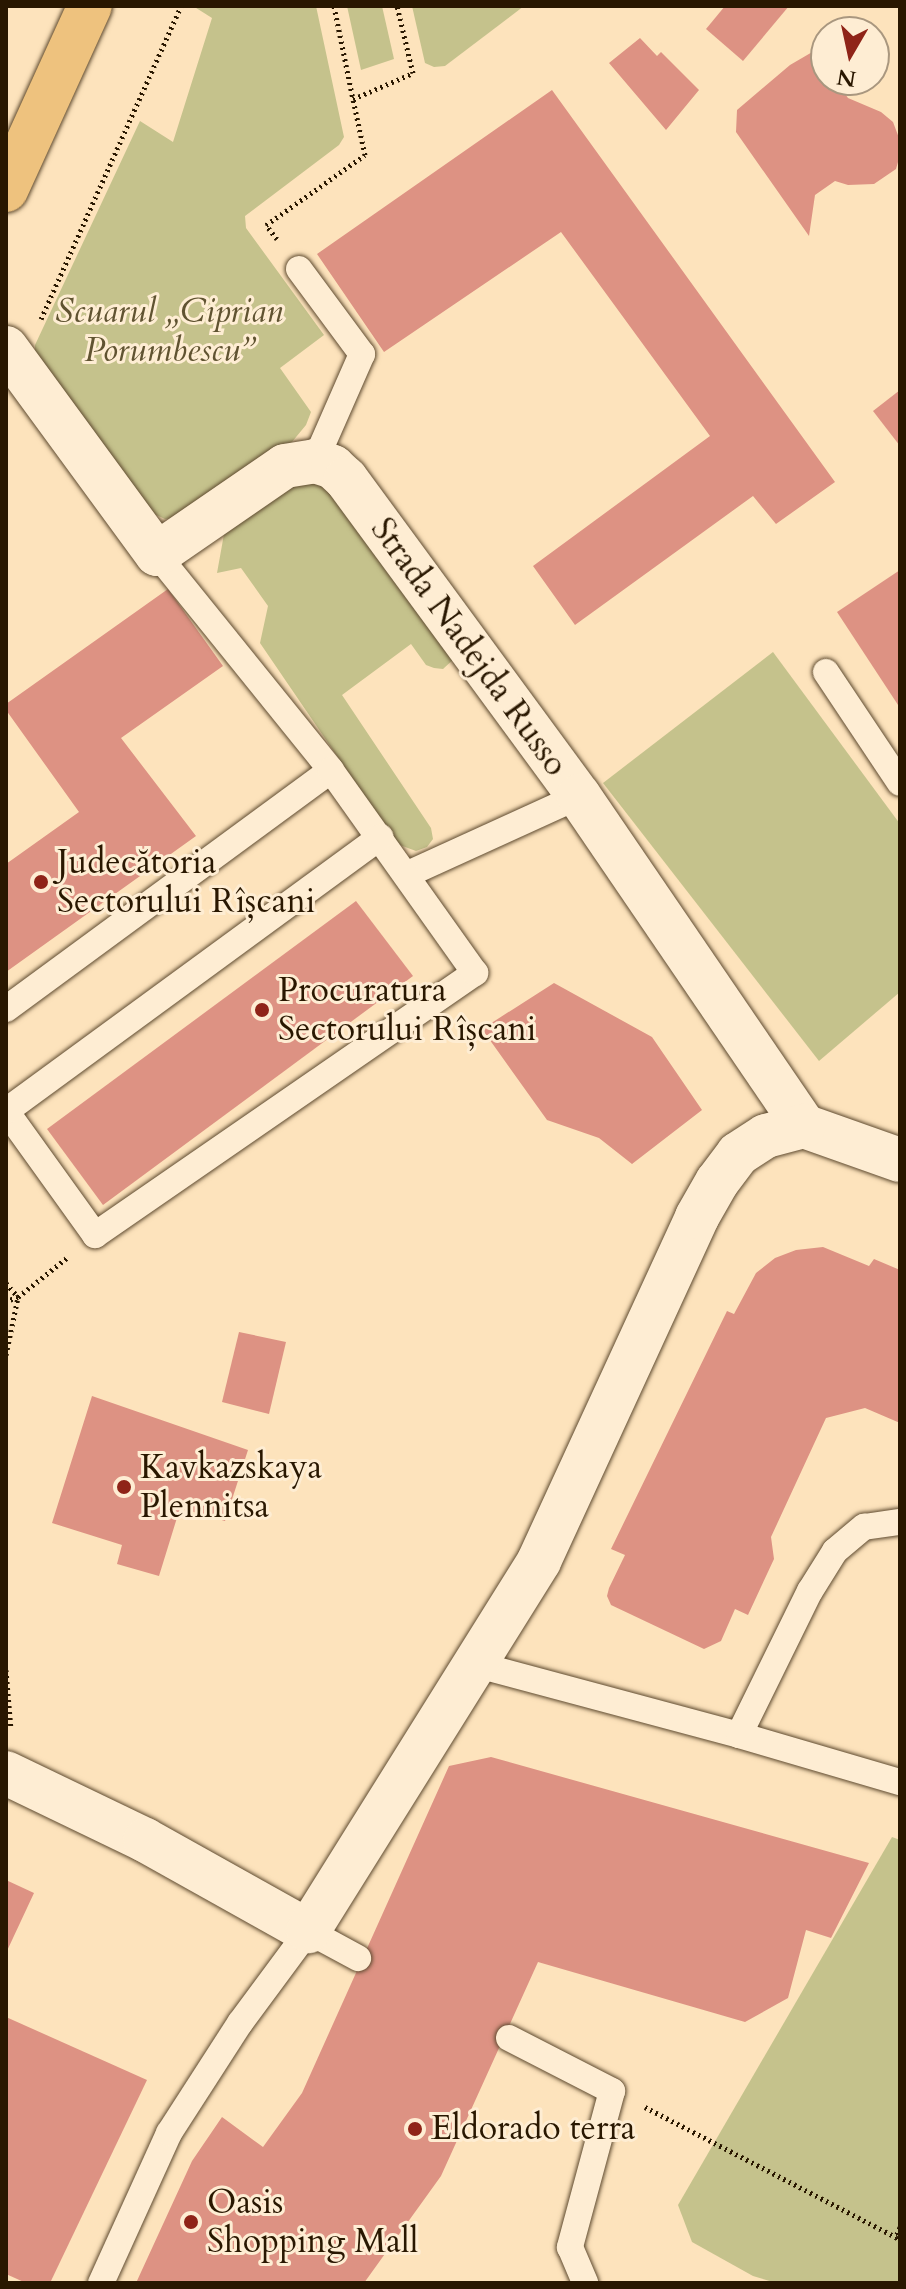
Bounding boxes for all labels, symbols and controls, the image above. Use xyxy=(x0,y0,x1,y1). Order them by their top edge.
north arrow xyxy=(810,16,890,96)
text: N xyxy=(835,61,858,94)
park label: Scuarul „Ciprian Porumbescu” xyxy=(55,291,283,370)
street label: Strada Nadejda Russo xyxy=(362,510,576,784)
place label: Judecătoria Sectorului Rîșcani xyxy=(57,842,315,922)
marker: Judecătoria Sectorului Rîșcani xyxy=(32,873,50,891)
place label: Procuratura Sectorului Rîșcani xyxy=(278,970,536,1050)
marker: Procuratura Sectorului Rîșcani xyxy=(253,1001,271,1019)
place label: Kavkazskaya Plennitsa xyxy=(140,1447,322,1526)
marker: Kavkazskaya Plennitsa xyxy=(115,1478,133,1496)
place label: Eldorado terra xyxy=(431,2109,635,2149)
marker: Eldorado terra xyxy=(406,2120,424,2138)
place label: Oasis Shopping Mall xyxy=(207,2182,418,2262)
marker: Oasis Shopping Mall xyxy=(182,2213,200,2231)

